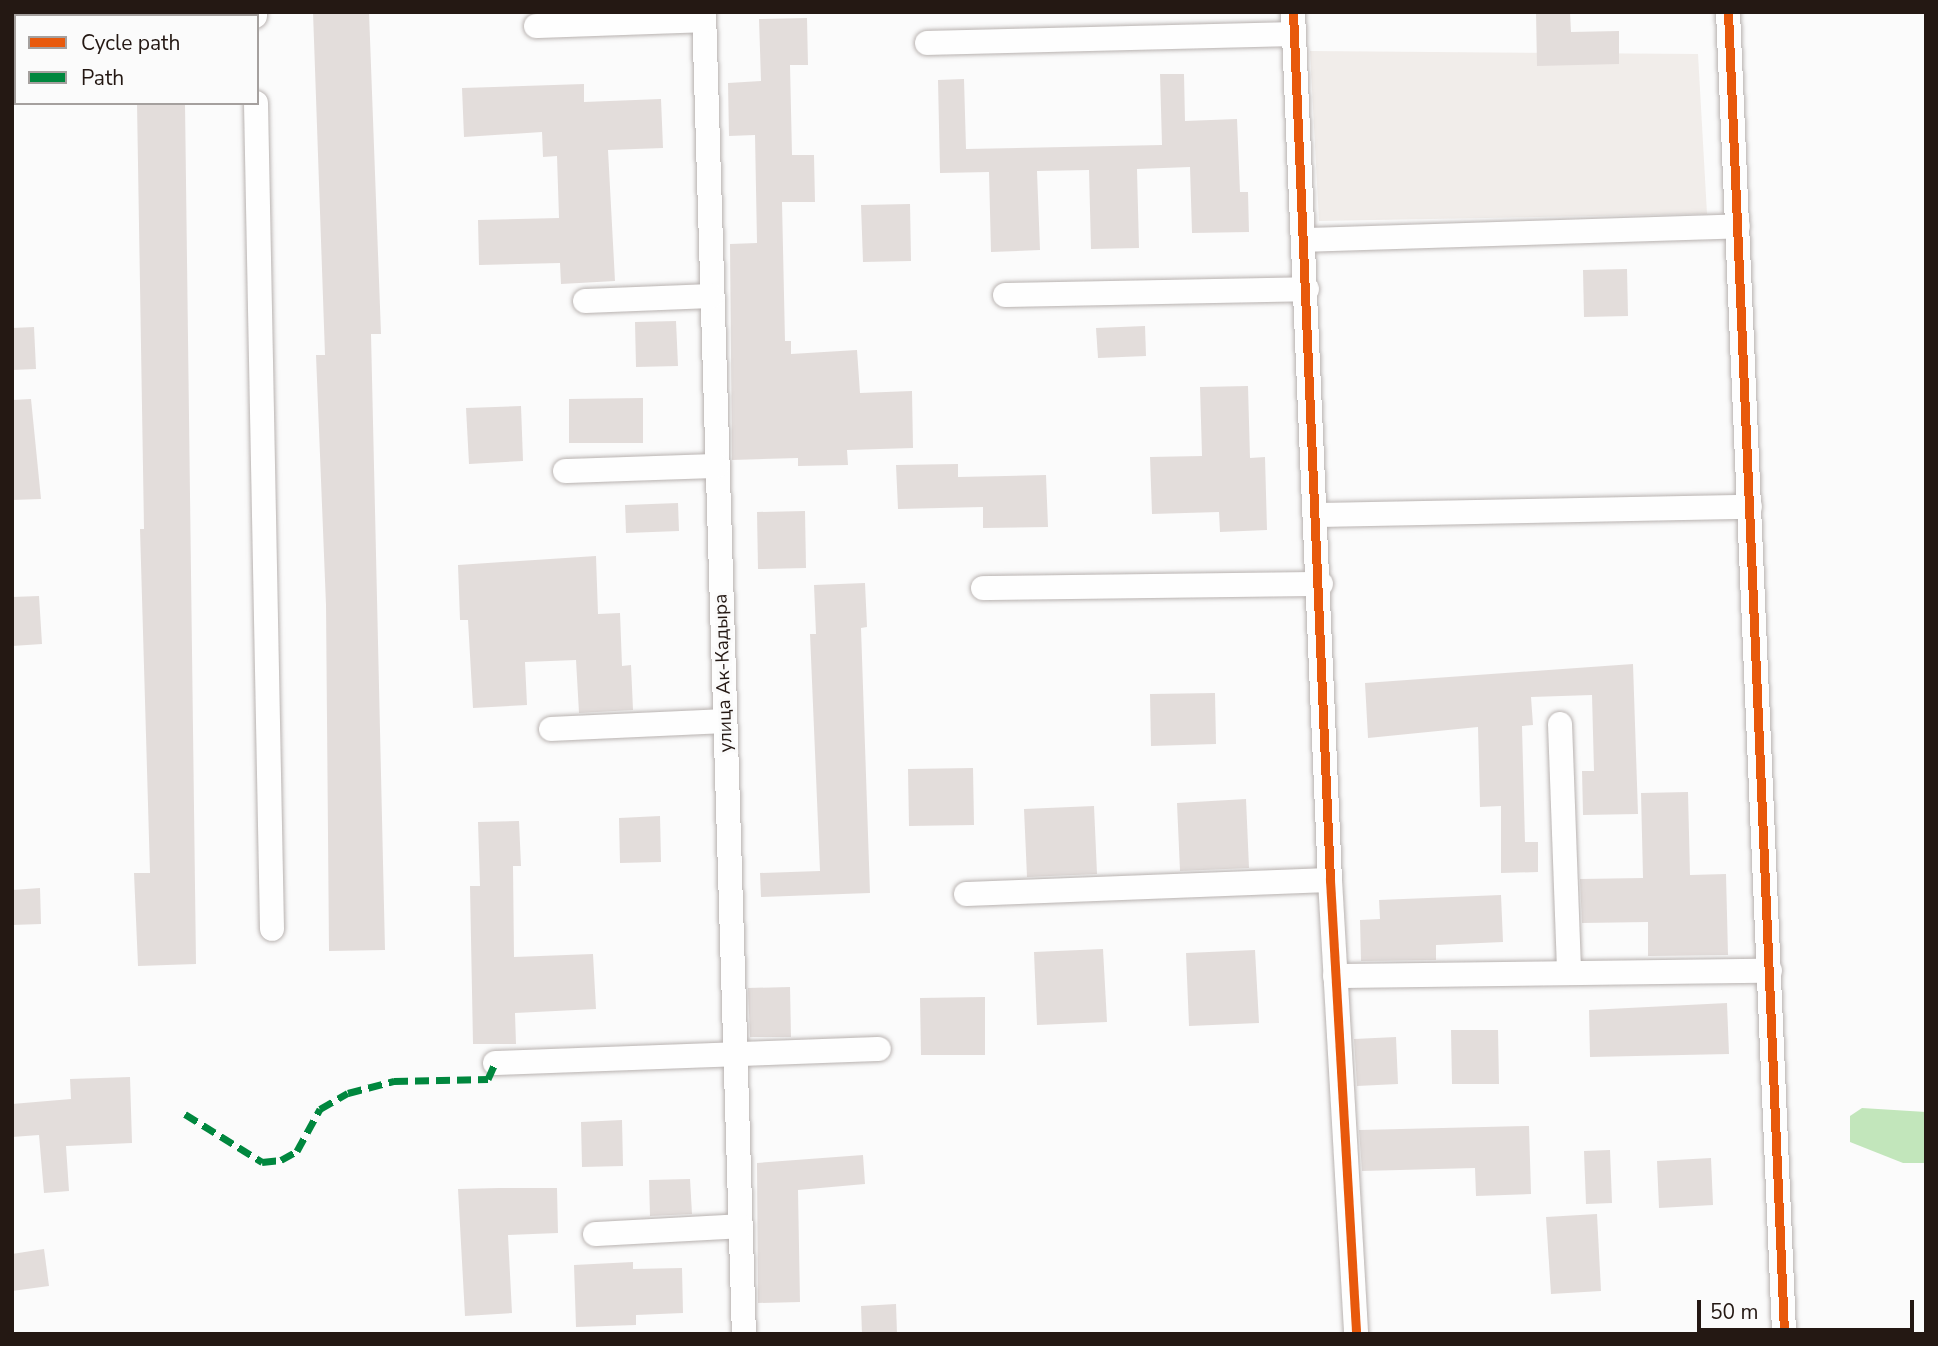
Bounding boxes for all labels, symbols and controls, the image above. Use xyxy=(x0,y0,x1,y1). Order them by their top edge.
legend xyxy=(14,14,259,105)
text: Cycle path xyxy=(81,29,180,57)
text: Path xyxy=(81,64,124,92)
street label: улица Ак-Кадыра xyxy=(710,593,738,753)
scale bar xyxy=(1700,1286,1917,1330)
text: 50 m xyxy=(1710,1298,1759,1326)

